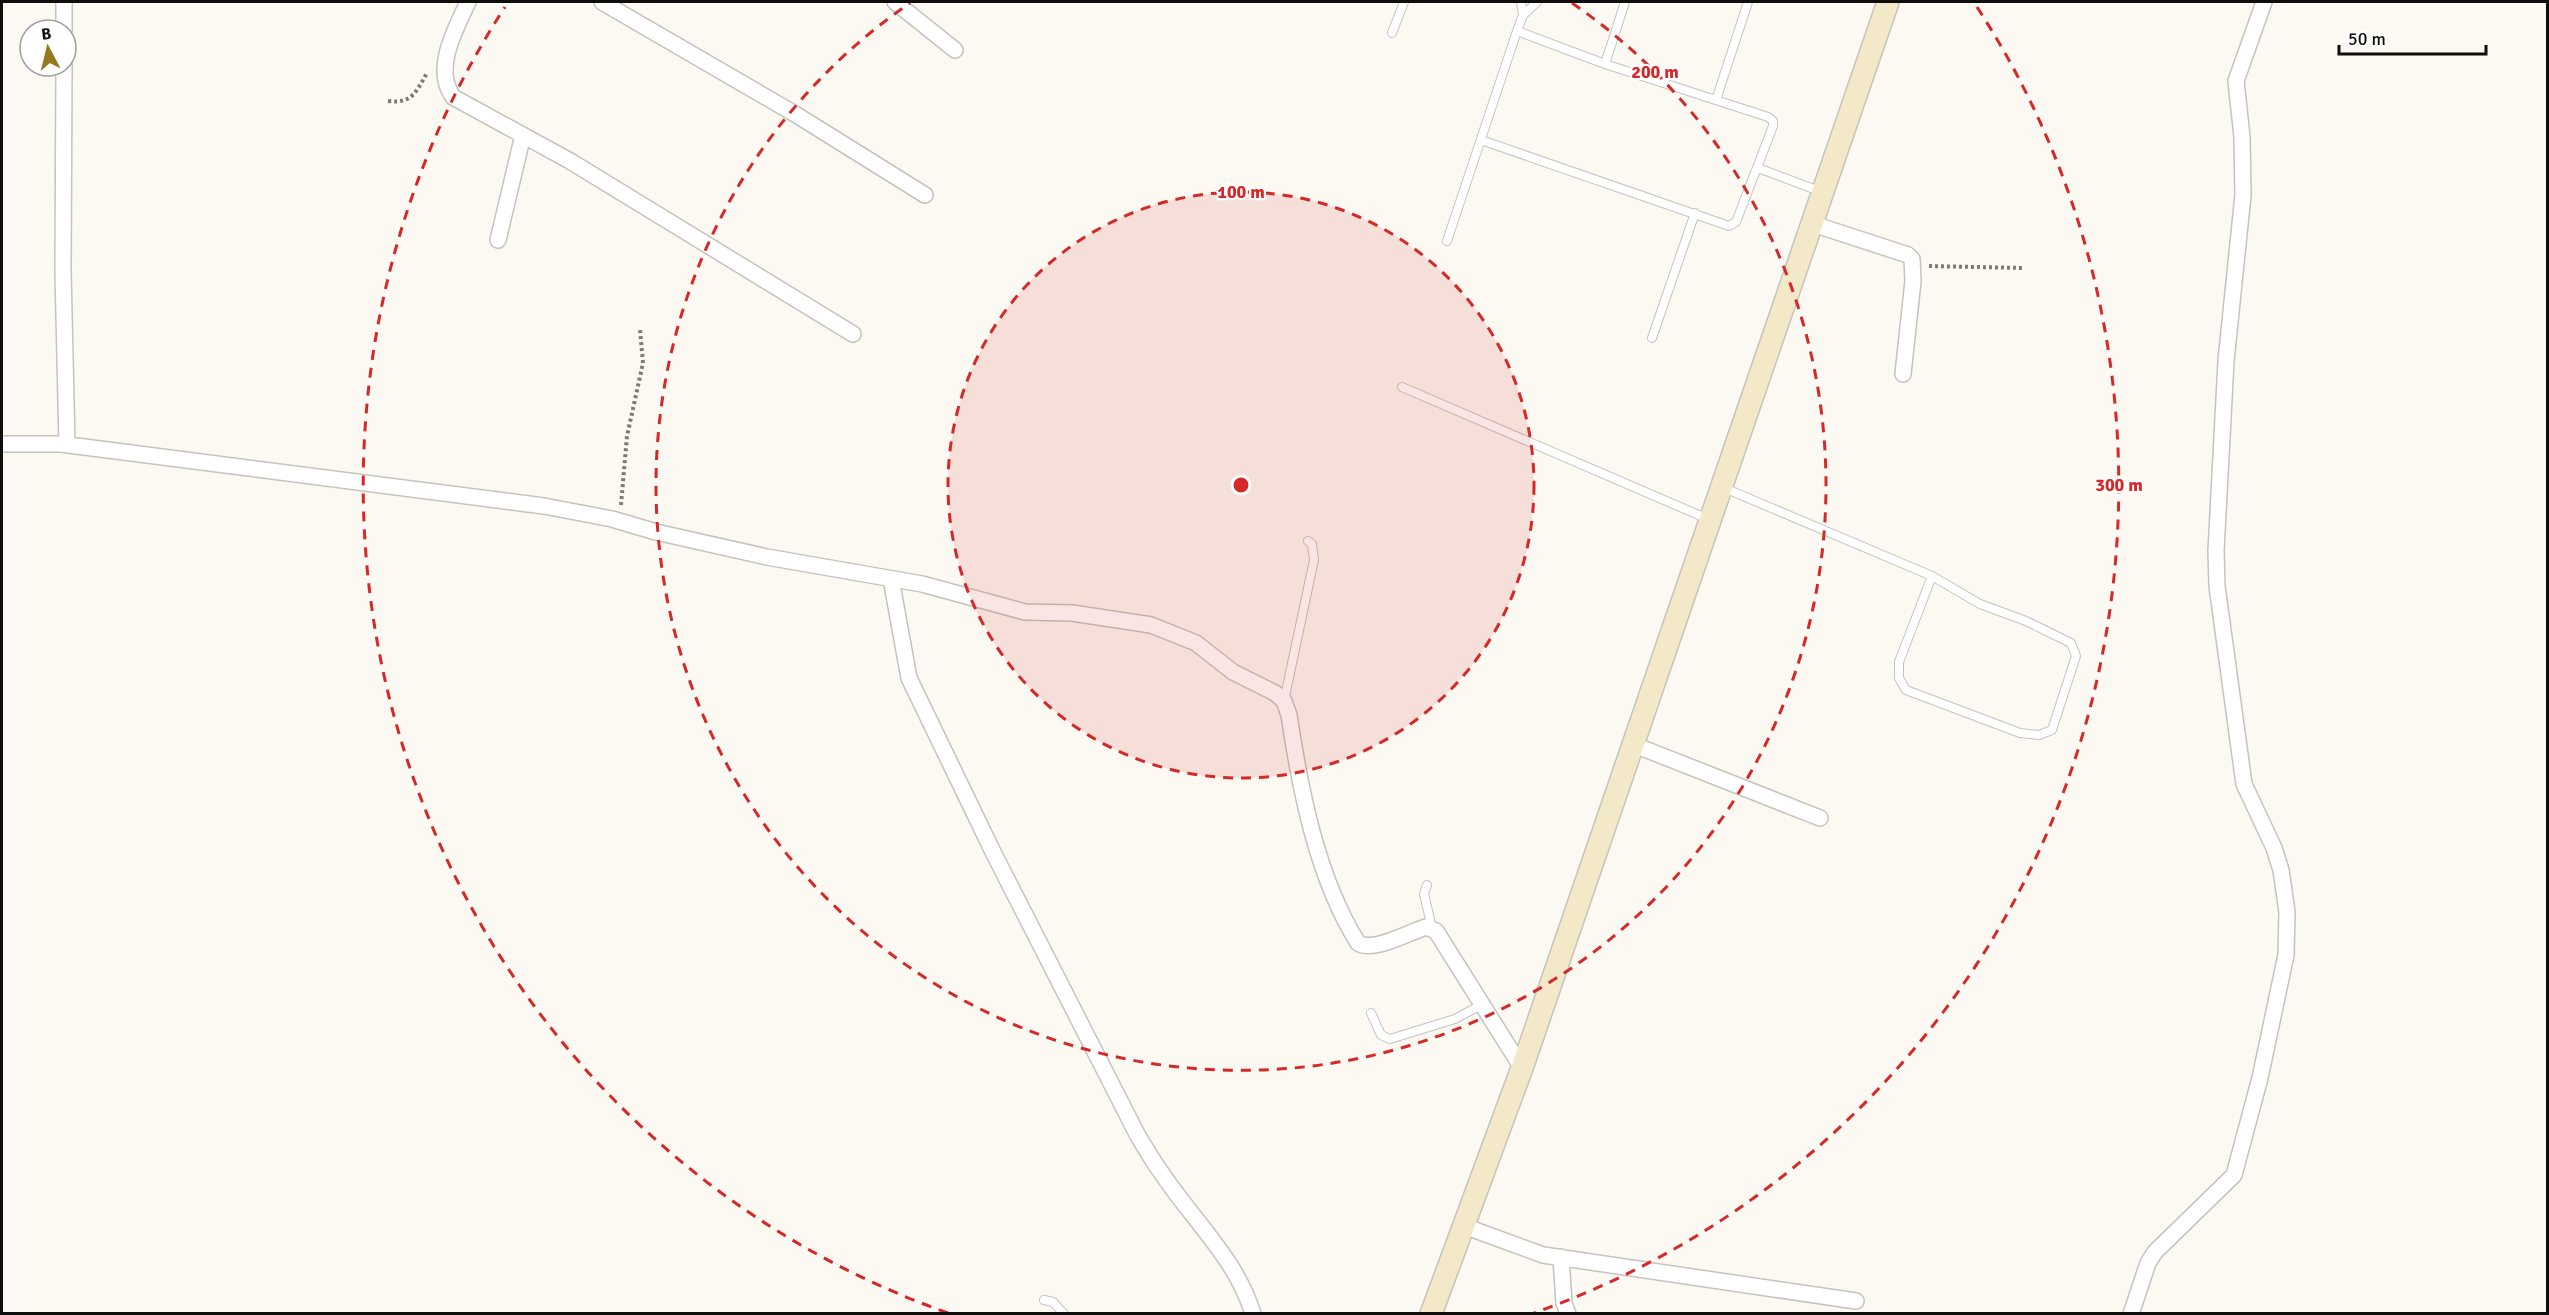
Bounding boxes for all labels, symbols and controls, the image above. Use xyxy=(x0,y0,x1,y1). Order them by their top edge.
north arrow xyxy=(18,18,78,78)
scale bar xyxy=(2339,18,2486,56)
text: B xyxy=(40,24,53,45)
text: 50 m xyxy=(2348,28,2386,50)
text: 200 m xyxy=(1631,61,1679,83)
text: 100 m xyxy=(1217,181,1265,203)
text: 300 m xyxy=(2095,474,2143,496)
centre of rings xyxy=(1231,475,1251,495)

